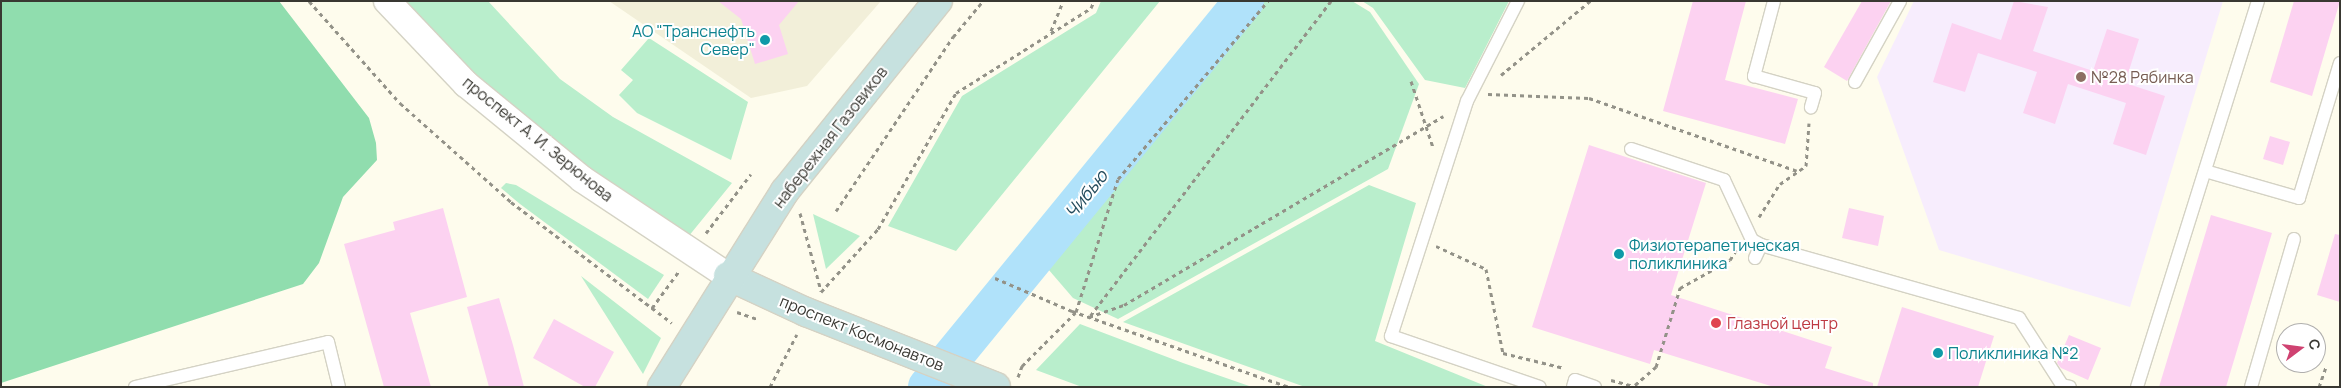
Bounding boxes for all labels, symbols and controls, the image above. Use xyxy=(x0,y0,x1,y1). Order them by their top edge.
place label: АО "Транснефть Север" xyxy=(632,21,755,59)
marker: АО "Транснефть Север" xyxy=(759,34,771,46)
street label: набережная Газовиков xyxy=(769,62,891,212)
place label: №28 Рябинка xyxy=(2091,67,2194,87)
marker: №28 Рябинка xyxy=(2075,71,2087,83)
street label: проспект А. И. Зерюнова xyxy=(459,73,617,205)
water label: Чибью xyxy=(1060,165,1112,223)
place label: Физиотерапетическая поликлиника xyxy=(1629,235,1800,273)
marker: Физиотерапетическая поликлиника xyxy=(1613,248,1625,260)
street label: проспект Космонавтов xyxy=(777,291,947,375)
place label: Глазной центр xyxy=(1727,313,1838,333)
marker: Глазной центр xyxy=(1709,316,1723,330)
north arrow xyxy=(2276,323,2326,373)
text: С xyxy=(2304,337,2326,352)
place label: Поликлиника №2 xyxy=(1948,343,2078,363)
marker: Поликлиника №2 xyxy=(1932,347,1944,359)

